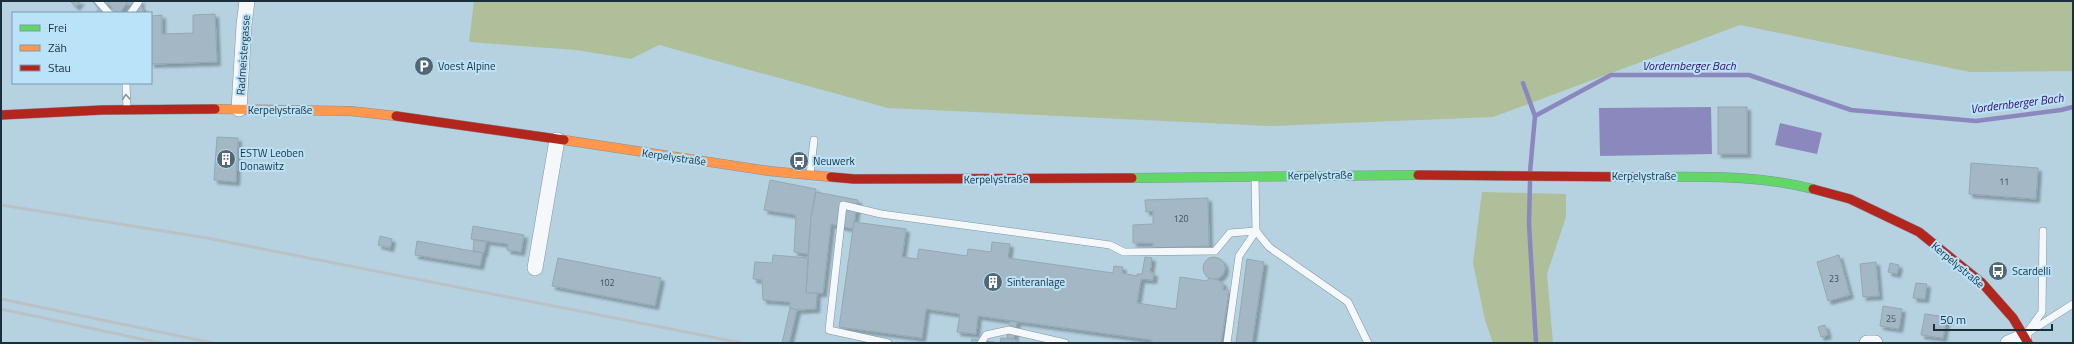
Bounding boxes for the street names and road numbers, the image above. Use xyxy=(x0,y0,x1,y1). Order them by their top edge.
street label: Radmeistergasse xyxy=(232,14,254,96)
street label: Kerpelystraße xyxy=(248,102,313,118)
street label: Kerpelystraße xyxy=(641,145,708,169)
street label: Kerpelystraße xyxy=(1287,166,1353,184)
street label: Kerpelystraße xyxy=(1612,168,1677,184)
street label: Kerpelystraße xyxy=(963,170,1029,188)
street label: Kerpelystraße xyxy=(1928,238,1988,292)

